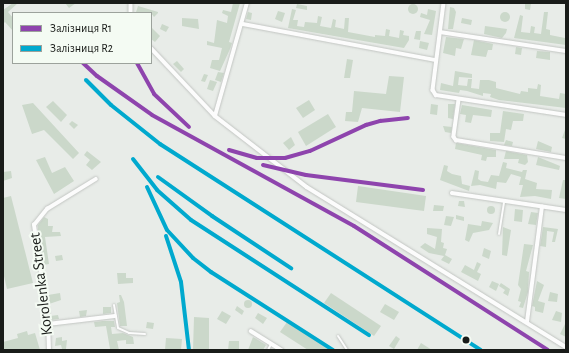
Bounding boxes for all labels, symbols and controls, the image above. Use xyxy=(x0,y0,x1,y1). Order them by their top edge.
legend xyxy=(12,12,152,64)
text: Залізниця R1 xyxy=(50,22,112,34)
text: Залізниця R2 xyxy=(50,42,113,54)
street label: Korolenka Street xyxy=(25,232,57,336)
unlabelled marker xyxy=(460,334,472,346)

